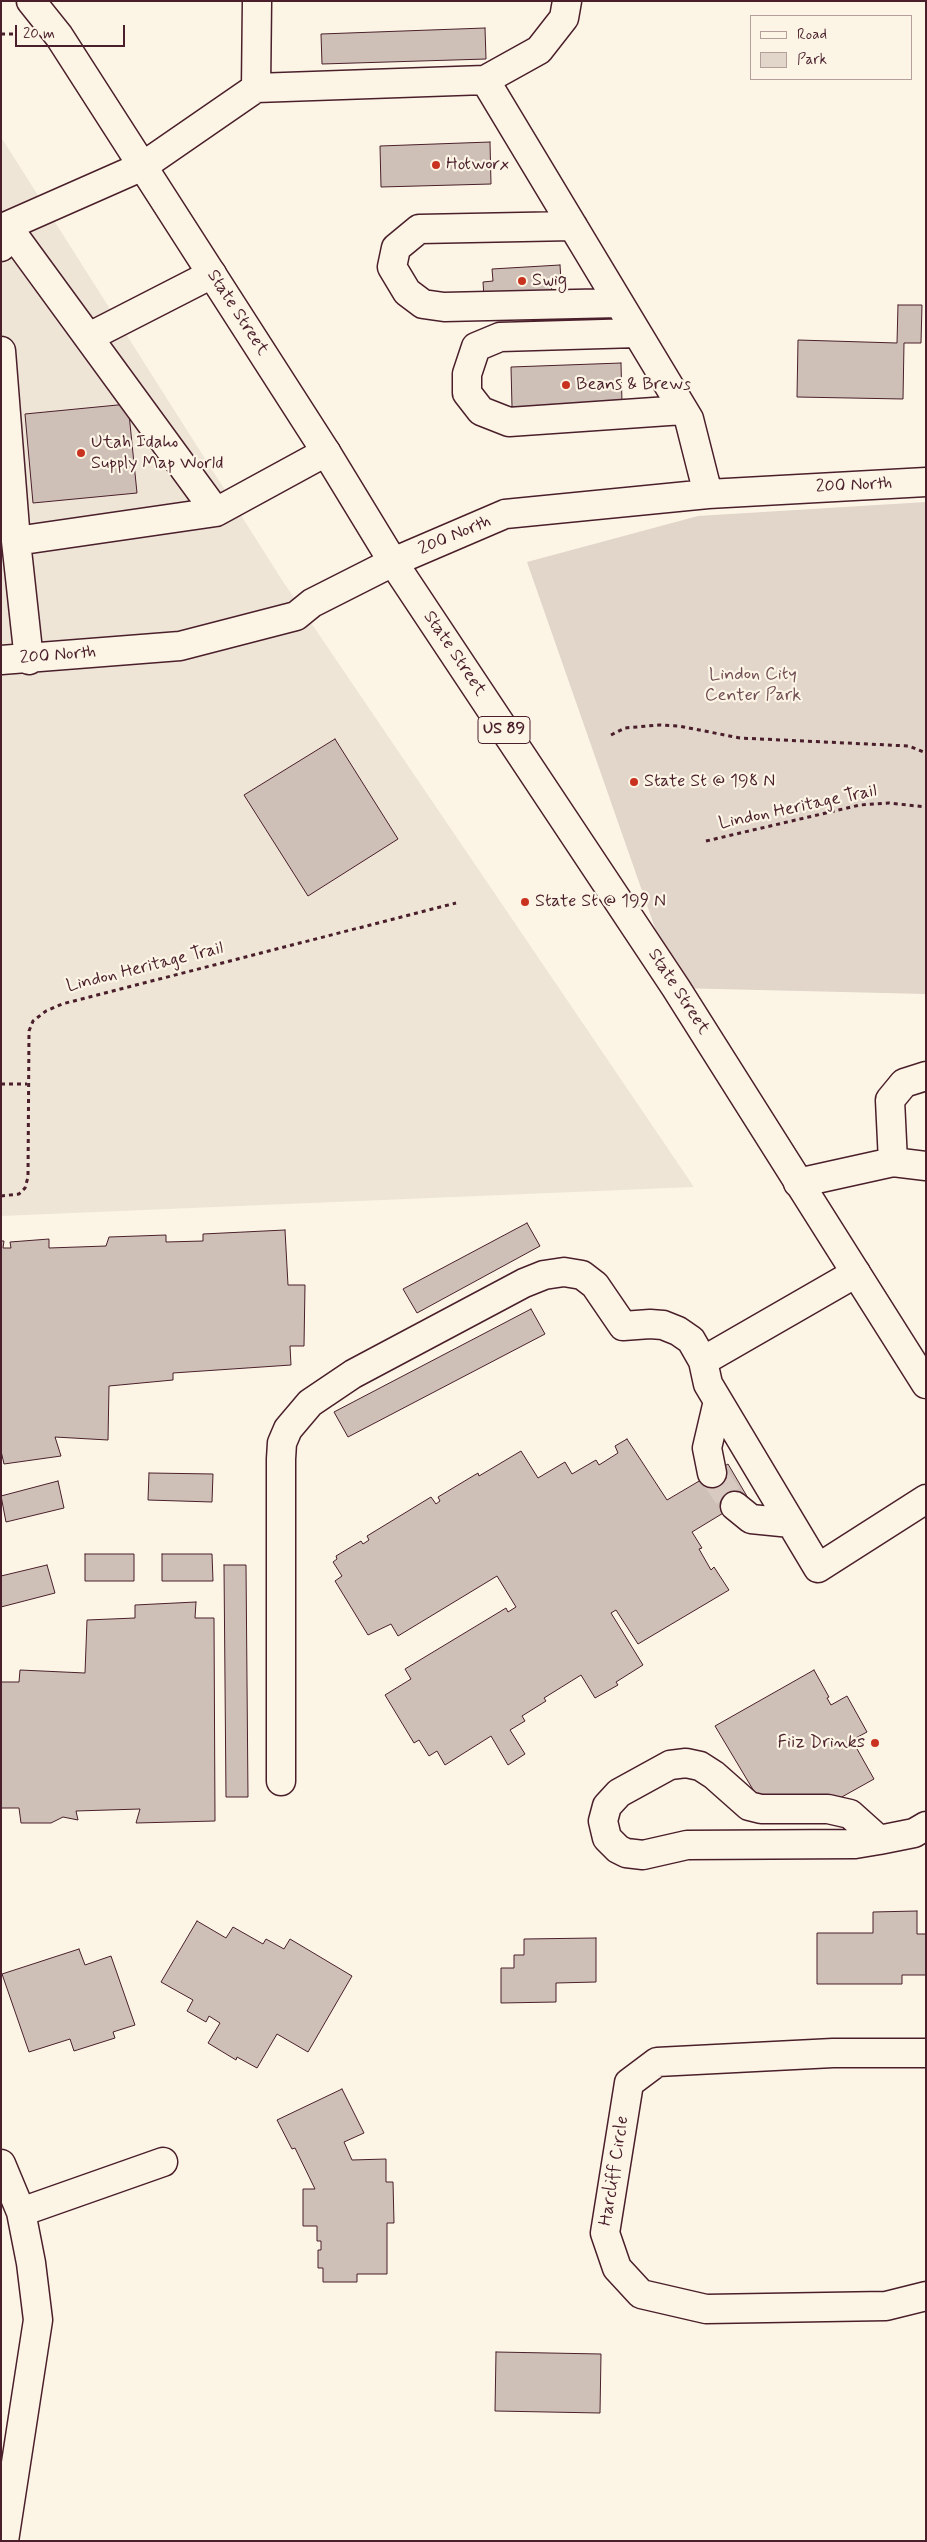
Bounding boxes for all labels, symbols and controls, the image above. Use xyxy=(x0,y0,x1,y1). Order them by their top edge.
scale bar xyxy=(18,15,128,47)
legend xyxy=(750,15,912,80)
text: 20 m xyxy=(23,24,55,44)
text: Road xyxy=(797,25,827,45)
text: Park xyxy=(797,50,827,70)
place label: Hotworx xyxy=(446,154,509,176)
marker: Hotworx xyxy=(430,159,442,171)
street label: State Street xyxy=(201,266,273,360)
place label: Swig xyxy=(532,270,567,292)
marker: Swig xyxy=(516,275,528,287)
place label: Beans & Brews xyxy=(576,374,691,396)
marker: Beans & Brews xyxy=(560,379,572,391)
place label: Utah Idaho Supply Map World xyxy=(91,432,223,474)
marker: Utah Idaho Supply Map World xyxy=(75,447,87,459)
street label: 200 North xyxy=(815,473,893,499)
street label: 200 North xyxy=(416,511,494,561)
street label: State Street xyxy=(418,607,490,701)
street label: 200 North xyxy=(19,642,97,670)
park label: Lindon City Center Park xyxy=(705,664,801,706)
road number: US 89 xyxy=(478,716,530,744)
place label: State St @ 198 N xyxy=(644,771,775,793)
marker: State St @ 198 N xyxy=(628,776,640,788)
street label: Lindon Heritage Trail xyxy=(717,781,879,835)
place label: State St @ 199 N xyxy=(535,891,666,913)
marker: State St @ 199 N xyxy=(519,896,531,908)
street label: Lindon Heritage Trail xyxy=(64,938,226,998)
street label: State Street xyxy=(642,945,714,1039)
place label: Fiiz Drinks xyxy=(778,1732,865,1754)
marker: Fiiz Drinks xyxy=(869,1737,881,1749)
street label: Harcliff Circle xyxy=(596,2114,634,2228)

